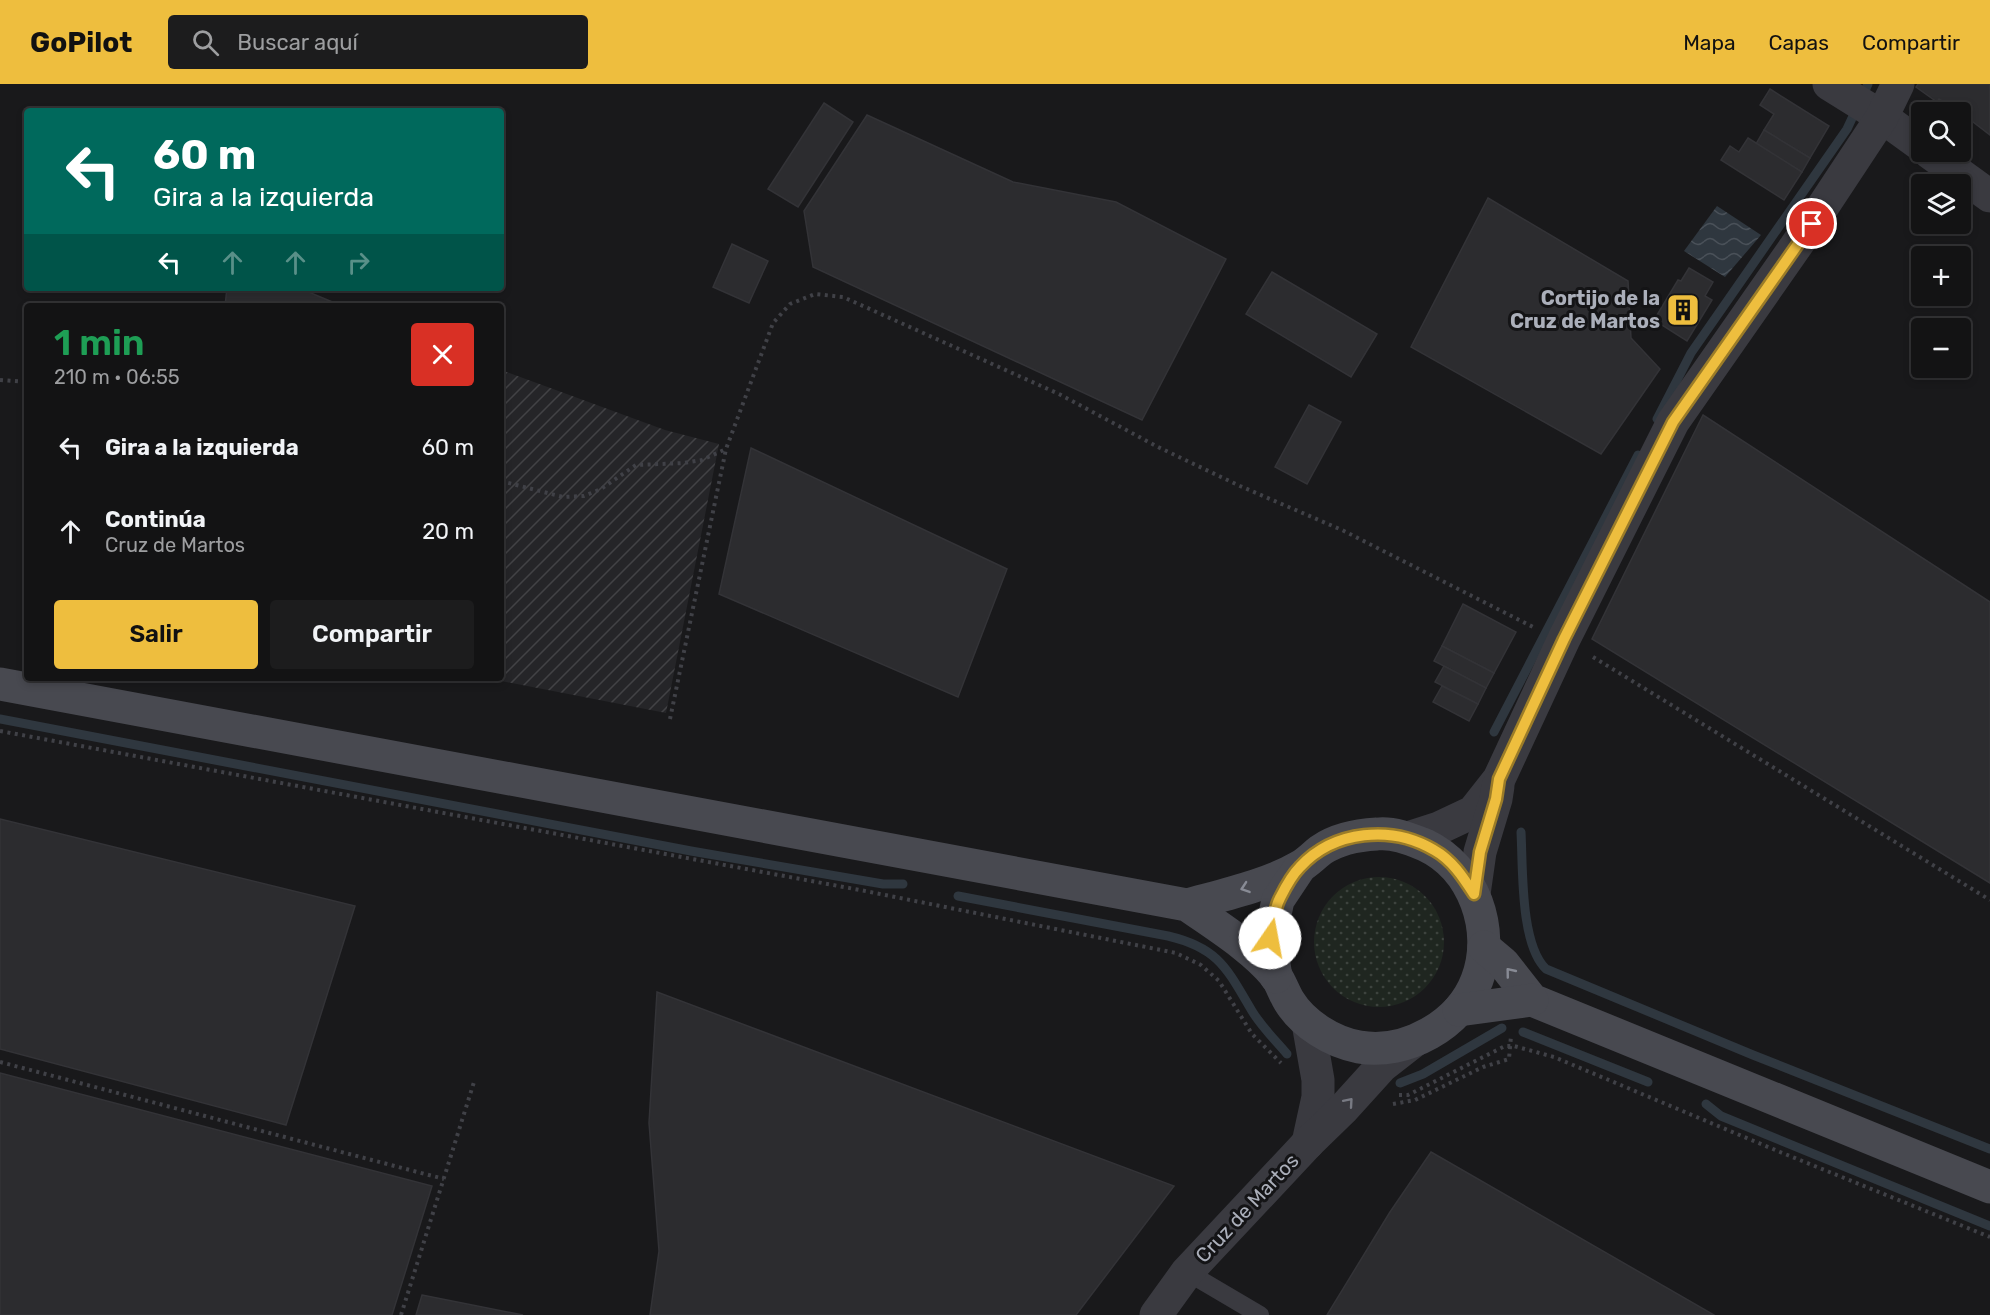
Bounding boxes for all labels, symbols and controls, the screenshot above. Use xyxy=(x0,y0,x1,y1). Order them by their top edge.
search box xyxy=(168,15,588,69)
text: GoPilot xyxy=(30,26,132,59)
icon: search xyxy=(189,26,222,59)
text: Buscar aquí xyxy=(237,29,358,56)
text: Mapa xyxy=(1683,30,1736,55)
text: Capas xyxy=(1769,30,1829,55)
text: Compartir xyxy=(1862,30,1960,55)
map controls xyxy=(1911,102,1971,378)
button: search xyxy=(1911,102,1971,162)
text: 60 m xyxy=(153,130,256,180)
icon: left xyxy=(54,132,132,210)
button: layers xyxy=(1911,174,1971,234)
text: Gira a la izquierda xyxy=(153,181,374,213)
pin xyxy=(1786,198,1837,249)
icon: arrive xyxy=(1795,207,1828,240)
icon: left xyxy=(153,246,186,279)
icon: ahead xyxy=(216,246,249,279)
icon: ahead xyxy=(279,246,312,279)
icon: right xyxy=(342,246,375,279)
button: + xyxy=(1911,246,1971,306)
place label: Cortijo de la Cruz de Martos xyxy=(1510,286,1660,333)
building icon: Cortijo de la Cruz de Martos xyxy=(1665,292,1701,328)
button: − xyxy=(1911,318,1971,378)
text: 1 min xyxy=(54,321,145,364)
button: close xyxy=(411,323,474,386)
text: 210 m · 06:55 xyxy=(54,365,180,389)
icon: left xyxy=(54,431,87,464)
text: Gira a la izquierda xyxy=(105,434,299,461)
text: 60 m xyxy=(422,434,474,461)
text: Continúa xyxy=(105,506,206,533)
icon: ahead xyxy=(54,515,87,548)
text: 20 m xyxy=(422,518,474,545)
text: Cruz de Martos xyxy=(105,533,245,557)
button: Salir xyxy=(54,600,258,669)
button: Compartir xyxy=(270,600,474,669)
one-way arrow xyxy=(1241,881,1251,894)
position arrow xyxy=(1238,906,1302,970)
one-way arrow xyxy=(1506,968,1517,979)
one-way arrow xyxy=(1342,1098,1353,1109)
street label: Cruz de Martos xyxy=(1190,1149,1304,1267)

